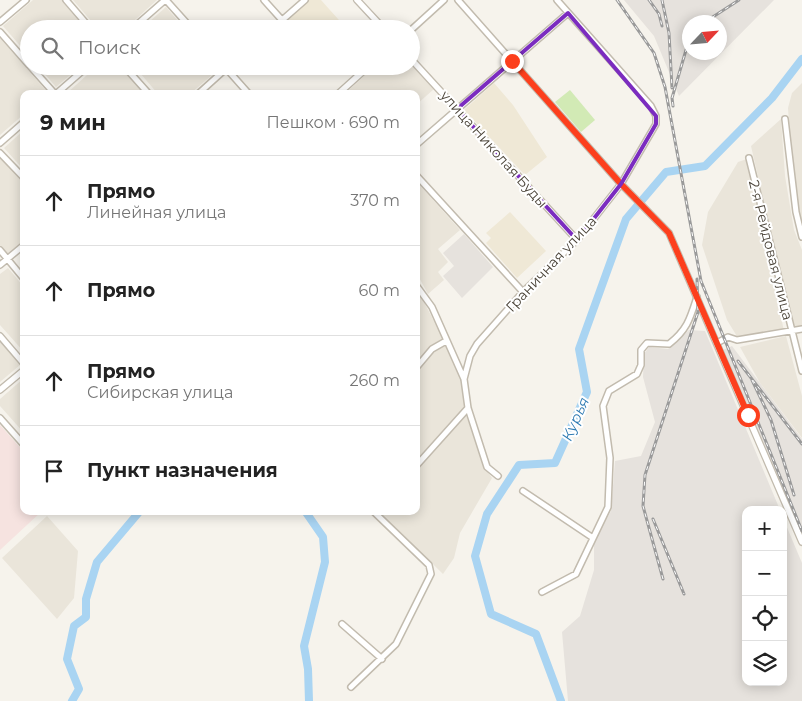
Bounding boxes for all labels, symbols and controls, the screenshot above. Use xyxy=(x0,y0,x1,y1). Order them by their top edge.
north arrow xyxy=(682,15,727,60)
search box xyxy=(20,20,420,75)
icon: search xyxy=(38,34,66,62)
text: Поиск xyxy=(78,36,141,59)
route end xyxy=(501,50,524,73)
street label: улица Николая Буды xyxy=(436,86,552,211)
text: 9 мин xyxy=(40,110,106,135)
text: Пешком · 690 m xyxy=(267,113,400,132)
street label: 2-я Рейдовая улица xyxy=(745,178,797,322)
text: Прямо xyxy=(87,180,155,203)
icon: ahead xyxy=(40,187,68,215)
text: 370 m xyxy=(350,191,400,210)
text: Линейная улица xyxy=(87,203,226,222)
street label: Граничная улица xyxy=(502,212,600,316)
icon: ahead xyxy=(40,277,68,305)
text: Прямо xyxy=(87,279,155,302)
text: 60 m xyxy=(358,281,400,300)
text: Прямо xyxy=(87,360,155,383)
icon: ahead xyxy=(40,367,68,395)
text: 260 m xyxy=(349,371,400,390)
text: Сибирская улица xyxy=(87,383,233,402)
water label: Курья xyxy=(557,394,593,444)
route start xyxy=(737,404,760,427)
icon: arrive xyxy=(40,457,68,485)
text: Пункт назначения xyxy=(87,459,278,482)
map controls xyxy=(742,506,787,686)
button: + xyxy=(742,506,787,551)
button: − xyxy=(742,551,787,596)
button: locate xyxy=(742,596,787,641)
button: layers xyxy=(742,641,787,686)

